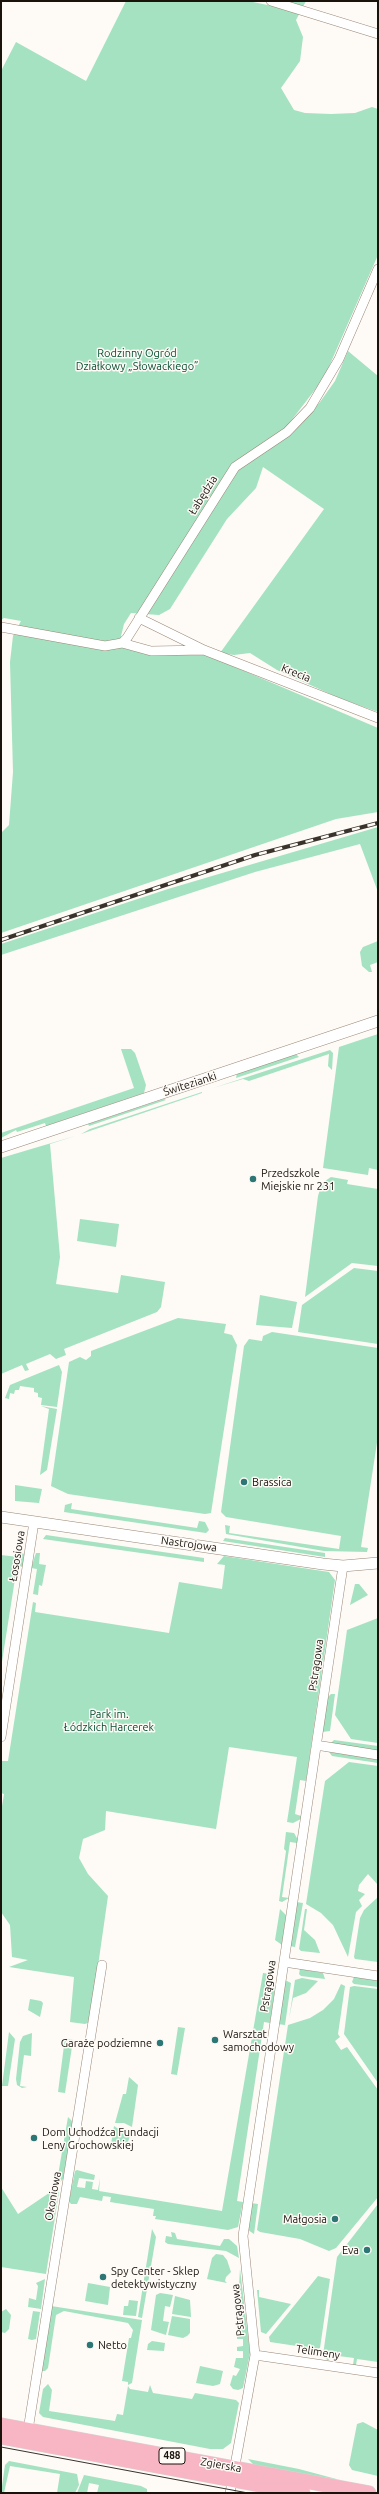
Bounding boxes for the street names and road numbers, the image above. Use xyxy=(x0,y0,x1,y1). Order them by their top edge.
street label: Łabędzia xyxy=(186,473,220,517)
street label: Krecia xyxy=(279,661,313,685)
street label: Świtezianki xyxy=(162,1069,218,1099)
street label: Łososiowa xyxy=(6,1530,28,1582)
street label: Nastrojowa xyxy=(160,1534,218,1554)
street label: Pstrągowa xyxy=(306,1638,326,1692)
street label: Pstrągowa xyxy=(257,1959,279,2013)
street label: Okoniowa xyxy=(42,2170,64,2222)
street label: Pstrągowa xyxy=(229,2283,247,2337)
street label: Telimeny xyxy=(295,2342,341,2362)
road number: 488 xyxy=(159,2448,185,2464)
street label: Zgierska xyxy=(200,2455,242,2475)

